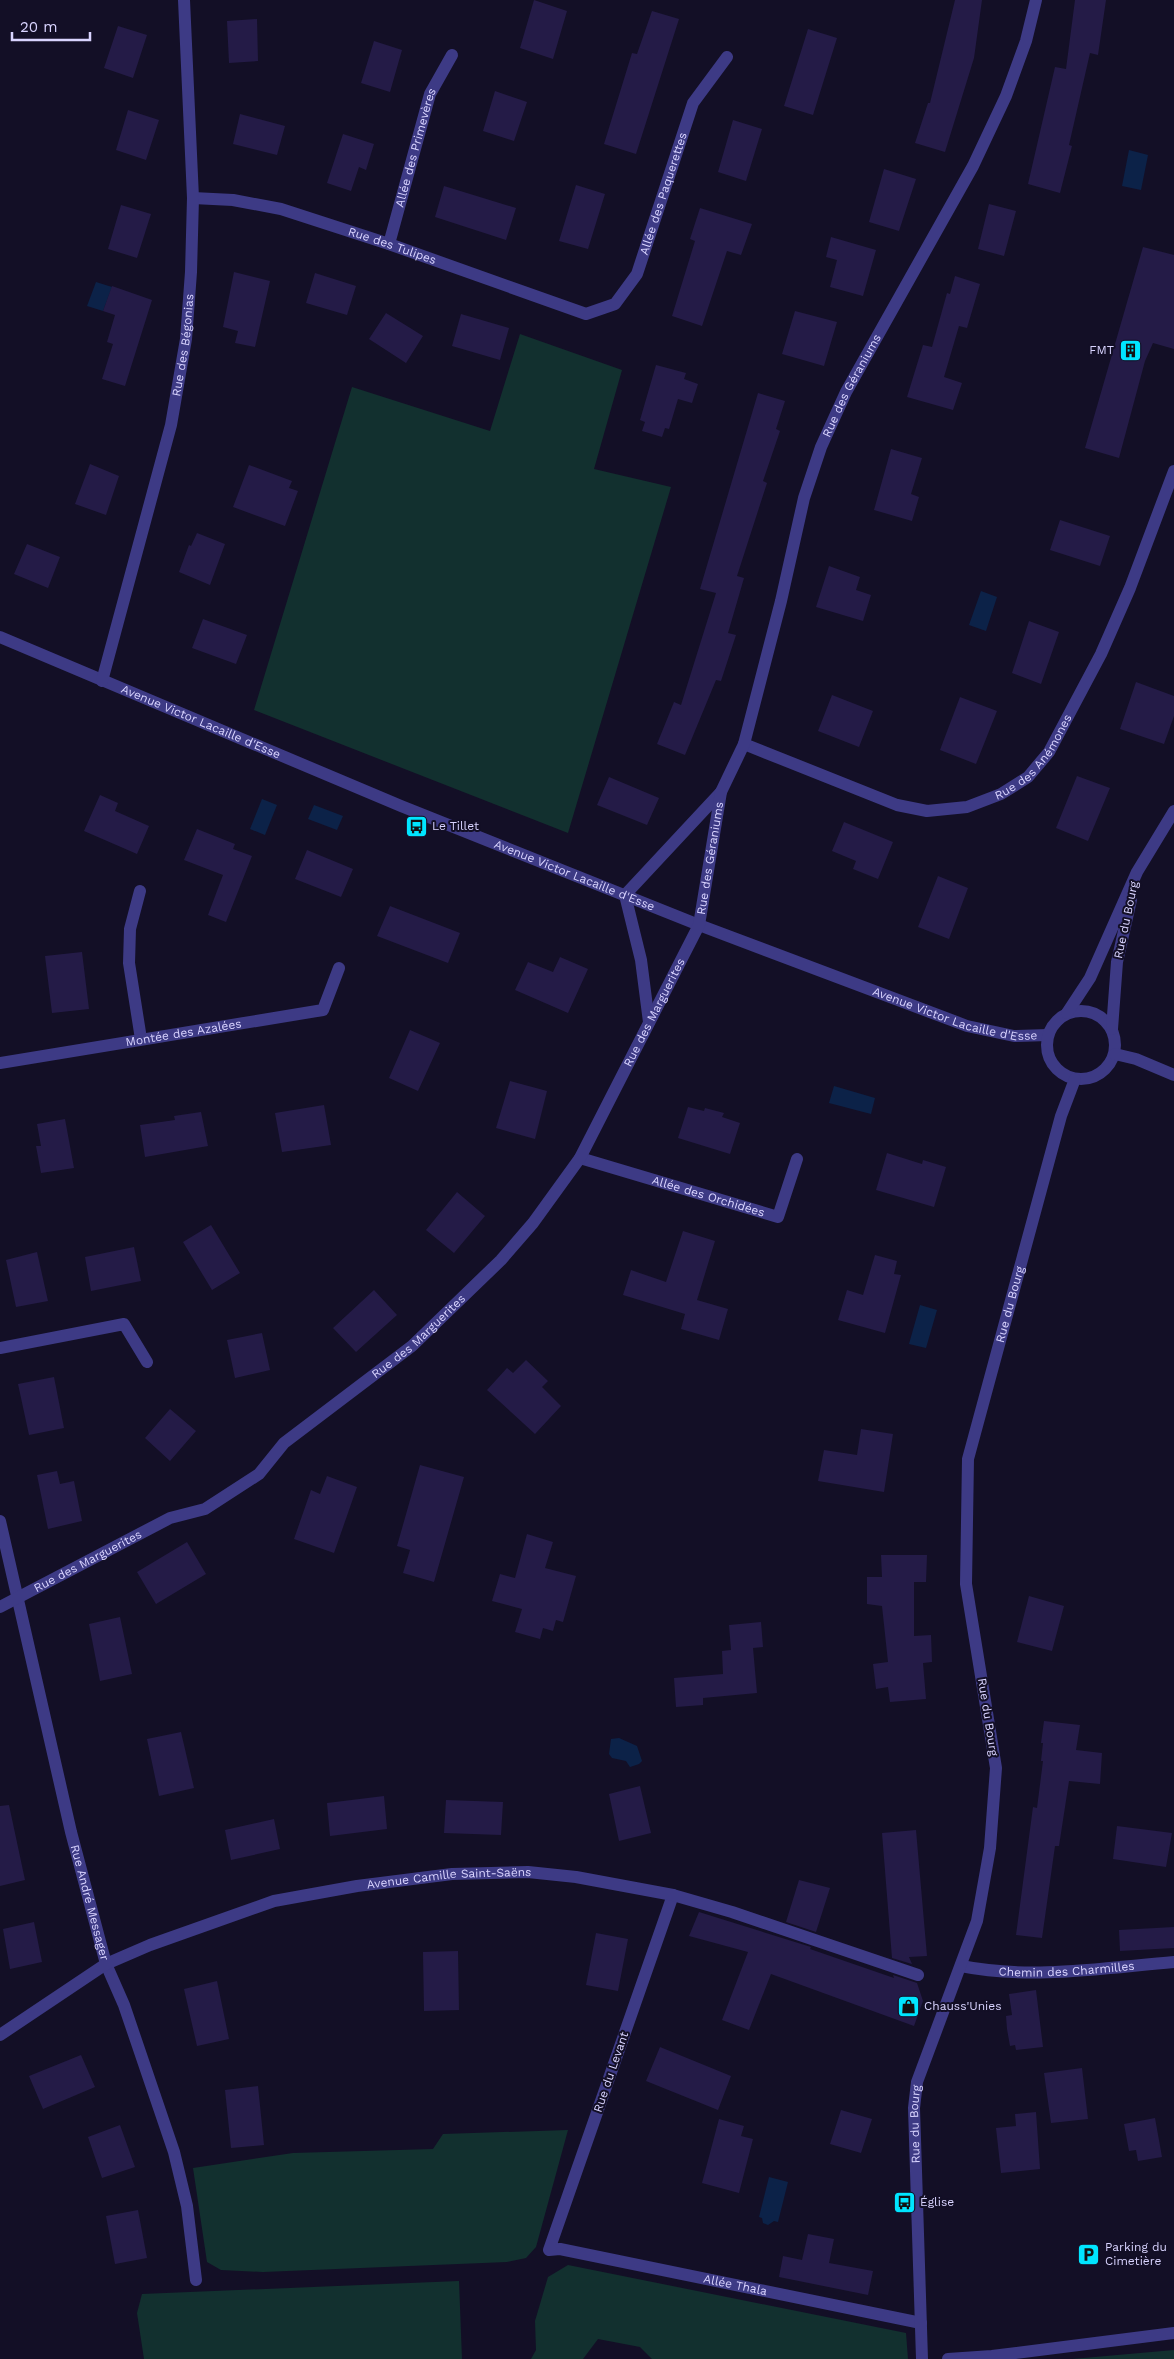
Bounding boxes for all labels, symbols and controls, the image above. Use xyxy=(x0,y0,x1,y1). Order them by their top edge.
scale bar xyxy=(12,10,90,42)
text: 20 m xyxy=(20,18,58,36)
street label: Allée des Primevères xyxy=(392,85,439,209)
street label: Allée des Paquerettes xyxy=(637,130,690,257)
street label: Rue des Tulipes xyxy=(346,224,438,267)
street label: Rue des Bégonias xyxy=(169,293,196,397)
street label: Rue des Géraniums xyxy=(819,332,884,439)
building icon: FMT xyxy=(1118,338,1142,362)
place label: FMT xyxy=(1089,343,1114,357)
street label: Avenue Victor Lacaille d'Esse xyxy=(119,682,283,761)
street label: Rue des Anémones xyxy=(993,712,1075,803)
street label: Rue des Géraniums xyxy=(694,801,726,916)
bus stop icon: Le Tillet xyxy=(404,814,428,838)
place label: Le Tillet xyxy=(432,819,479,833)
street label: Avenue Victor Lacaille d'Esse xyxy=(492,837,657,914)
street label: Rue du Bourg xyxy=(1111,879,1141,960)
street label: Rue des Marguerites xyxy=(621,956,688,1069)
street label: Avenue Victor Lacaille d'Esse xyxy=(871,984,1038,1044)
street label: Montée des Azalées xyxy=(125,1016,242,1049)
street label: Allée des Orchidées xyxy=(650,1173,766,1220)
street label: Rue du Bourg xyxy=(993,1264,1027,1344)
street label: Rue des Marguerites xyxy=(369,1292,468,1381)
street label: Rue des Marguerites xyxy=(31,1527,144,1595)
street label: Rue du Bourg xyxy=(975,1677,1001,1758)
street label: Rue André Messager xyxy=(68,1843,112,1962)
street label: Avenue Camille Saint-Saëns xyxy=(366,1865,532,1892)
street label: Chemin des Charmilles xyxy=(998,1959,1135,1980)
shop icon: Chauss'Unies xyxy=(896,1994,920,2018)
place label: Chauss'Unies xyxy=(924,1999,1002,2013)
street label: Rue du Levant xyxy=(591,2030,631,2114)
street label: Rue du Bourg xyxy=(907,2083,924,2164)
bus stop icon: Église xyxy=(892,2190,916,2214)
place label: Église xyxy=(920,2195,954,2209)
place label: Parking du Cimetière xyxy=(1105,2240,1167,2268)
parking icon: Parking du Cimetière xyxy=(1077,2242,1101,2266)
street label: Allée Thala xyxy=(702,2272,769,2298)

